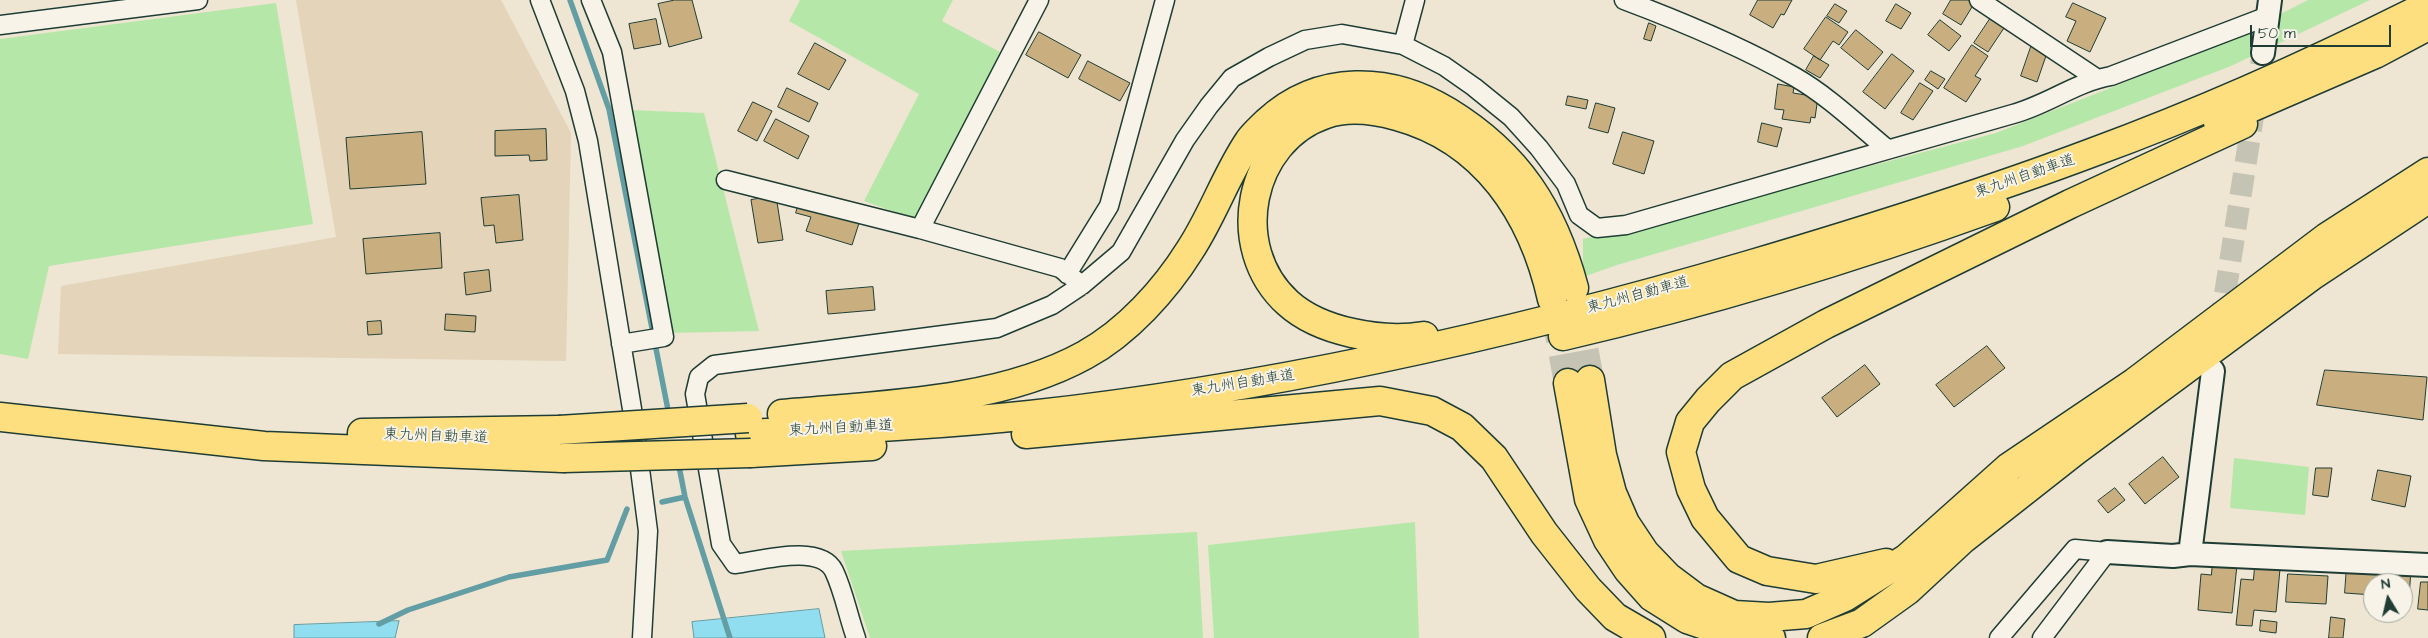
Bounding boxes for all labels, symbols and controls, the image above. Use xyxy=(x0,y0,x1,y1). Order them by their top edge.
scale bar xyxy=(2253,15,2394,47)
text: 50 m xyxy=(2258,23,2296,44)
street label: 東九州自動車道 xyxy=(1972,151,2078,203)
street label: 東九州自動車道 xyxy=(1585,274,1691,318)
street label: 東九州自動車道 xyxy=(1190,367,1296,401)
street label: 東九州自動車道 xyxy=(788,417,894,441)
street label: 東九州自動車道 xyxy=(383,426,489,448)
north arrow xyxy=(2363,573,2413,623)
text: N xyxy=(2380,574,2392,595)

